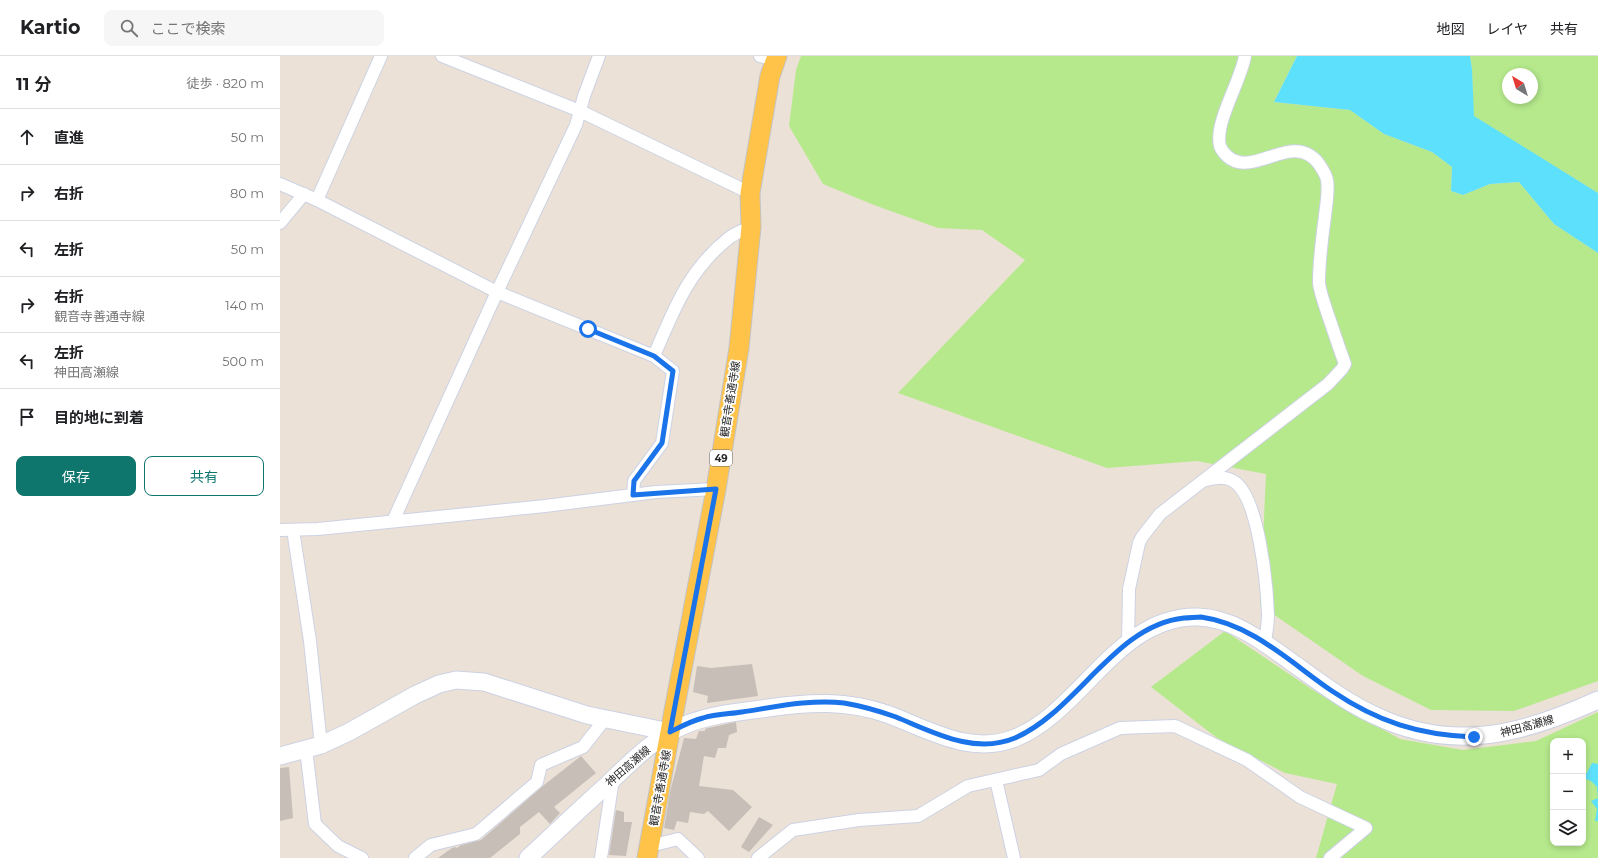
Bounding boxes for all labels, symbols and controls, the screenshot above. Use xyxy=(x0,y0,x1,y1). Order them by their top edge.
search box xyxy=(104,10,384,46)
text: Kartio xyxy=(20,16,80,39)
icon: search xyxy=(118,17,140,39)
text: ここで検索 xyxy=(150,19,225,38)
text: 地図 xyxy=(1436,20,1464,38)
text: レイヤ xyxy=(1486,20,1528,38)
text: 共有 xyxy=(1550,20,1578,38)
north arrow xyxy=(1502,68,1538,104)
text: 11 分 xyxy=(16,74,51,94)
text: 徒歩 · 820 m xyxy=(186,75,264,91)
icon: ahead xyxy=(16,126,38,148)
text: 直進 xyxy=(54,128,84,147)
text: 50 m xyxy=(231,129,264,145)
icon: right xyxy=(16,182,38,204)
text: 右折 xyxy=(54,184,84,203)
text: 80 m xyxy=(230,185,264,201)
icon: left xyxy=(16,238,38,260)
text: 左折 xyxy=(54,240,84,259)
text: 50 m xyxy=(231,241,264,257)
text: 右折 xyxy=(54,287,84,306)
icon: right xyxy=(16,294,38,316)
text: 140 m xyxy=(225,297,264,313)
text: 観音寺善通寺線 xyxy=(54,308,145,324)
route start xyxy=(579,320,597,338)
text: 左折 xyxy=(54,343,84,362)
icon: left xyxy=(16,350,38,372)
text: 500 m xyxy=(222,353,264,369)
street label: 観音寺善通寺線 xyxy=(717,360,743,438)
text: 神田高瀬線 xyxy=(54,364,119,380)
icon: arrive xyxy=(16,406,38,428)
text: 目的地に到着 xyxy=(54,408,144,427)
road number: 49 xyxy=(710,450,732,466)
button: 保存 xyxy=(16,456,136,496)
button: 共有 xyxy=(144,456,264,496)
street label: 神田高瀬線 xyxy=(1499,712,1555,740)
route end xyxy=(1465,728,1483,746)
map controls xyxy=(1550,738,1586,846)
button: + xyxy=(1550,738,1586,774)
street label: 神田高瀬線 xyxy=(603,743,653,789)
street label: 観音寺善通寺線 xyxy=(646,749,674,827)
button: − xyxy=(1550,774,1586,810)
button: layers xyxy=(1550,810,1586,846)

